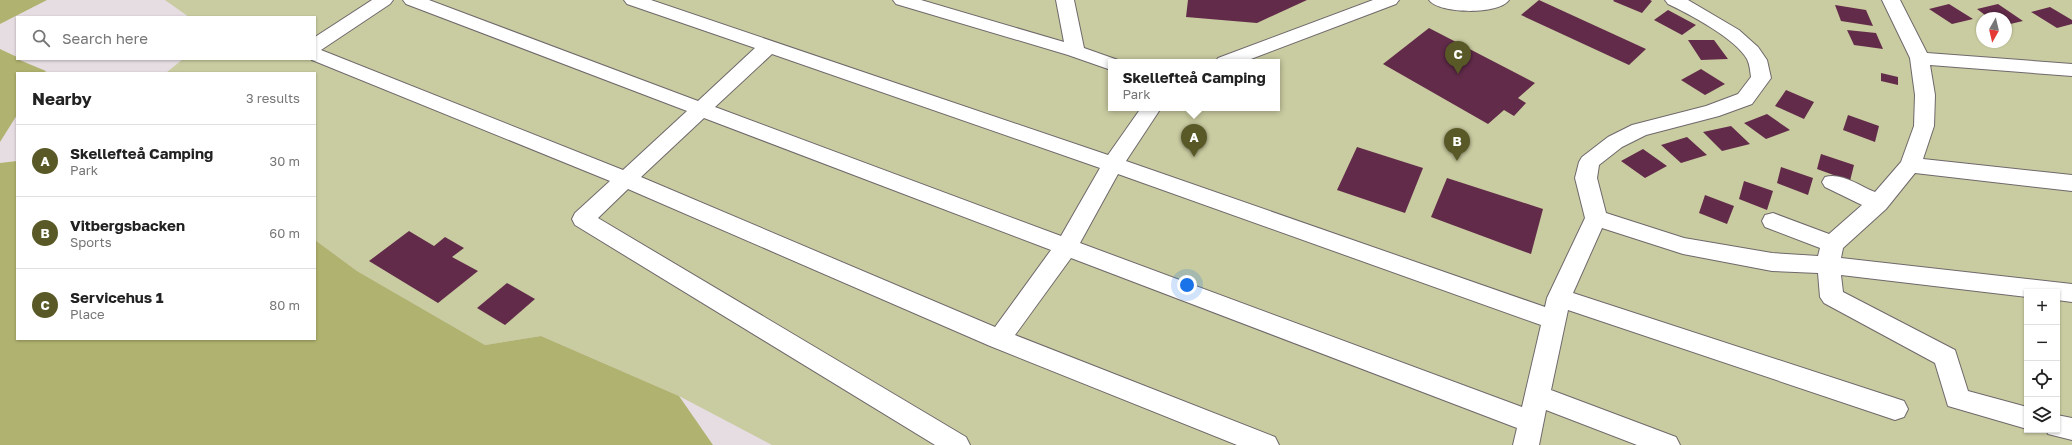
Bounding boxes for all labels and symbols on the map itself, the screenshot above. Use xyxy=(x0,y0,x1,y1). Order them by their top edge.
north arrow xyxy=(1976,12,2012,48)
pin: C xyxy=(1445,41,1471,74)
pin: A xyxy=(1181,124,1207,157)
pin: B xyxy=(1444,128,1470,161)
your location xyxy=(1177,275,1197,295)

